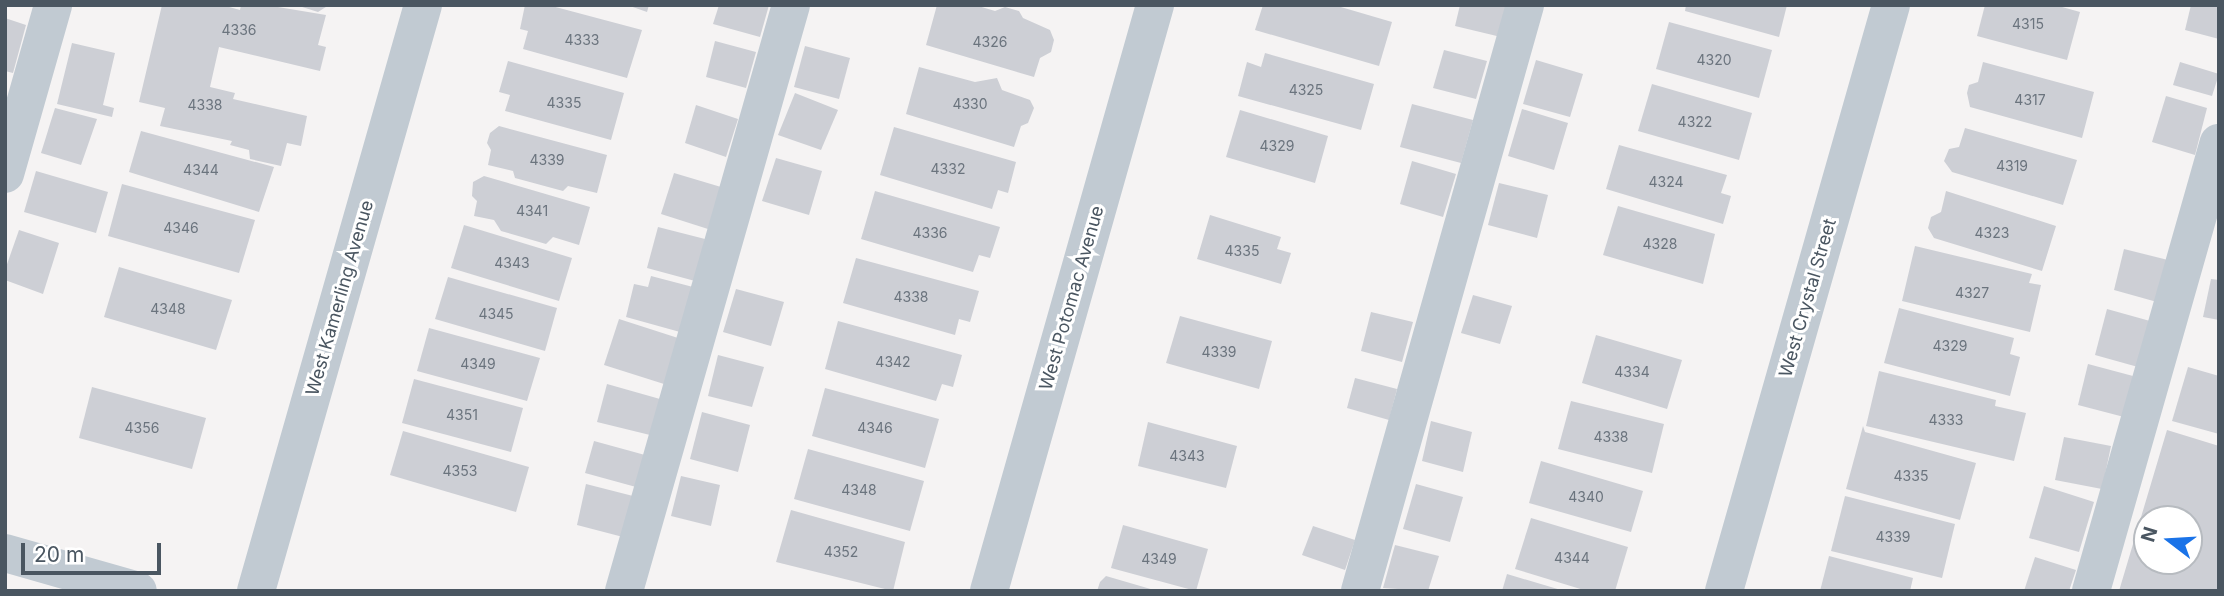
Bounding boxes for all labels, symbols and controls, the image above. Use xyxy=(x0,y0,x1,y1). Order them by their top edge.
house number: 4315 xyxy=(2012,16,2044,32)
house number: 4336 xyxy=(221,22,257,38)
house number: 4333 xyxy=(565,32,599,48)
house number: 4326 xyxy=(973,34,1007,50)
house number: 4320 xyxy=(1696,52,1732,68)
house number: 4325 xyxy=(1289,82,1323,98)
house number: 4317 xyxy=(2014,92,2046,108)
house number: 4335 xyxy=(547,95,581,111)
house number: 4330 xyxy=(952,96,988,112)
house number: 4338 xyxy=(188,97,222,113)
house number: 4322 xyxy=(1678,114,1712,130)
house number: 4329 xyxy=(1260,138,1294,154)
house number: 4339 xyxy=(529,152,565,168)
house number: 4319 xyxy=(1996,158,2028,174)
house number: 4332 xyxy=(931,161,965,177)
house number: 4344 xyxy=(183,162,219,178)
house number: 4324 xyxy=(1648,174,1684,190)
street label: West Kamerling Avenue xyxy=(302,198,378,398)
house number: 4341 xyxy=(516,203,548,219)
street label: West Potomac Avenue xyxy=(1035,203,1109,393)
street label: West Crystal Street xyxy=(1775,216,1841,380)
house number: 4346 xyxy=(163,220,199,236)
house number: 4336 xyxy=(912,225,948,241)
house number: 4323 xyxy=(1975,225,2009,241)
house number: 4328 xyxy=(1643,236,1677,252)
house number: 4335 xyxy=(1225,243,1259,259)
house number: 4343 xyxy=(494,255,530,271)
house number: 4327 xyxy=(1955,285,1989,301)
house number: 4338 xyxy=(894,289,928,305)
house number: 4348 xyxy=(150,301,186,317)
house number: 4345 xyxy=(478,306,514,322)
house number: 4329 xyxy=(1933,338,1967,354)
house number: 4339 xyxy=(1201,344,1237,360)
house number: 4342 xyxy=(875,354,911,370)
house number: 4349 xyxy=(460,356,496,372)
house number: 4334 xyxy=(1614,364,1650,380)
house number: 4351 xyxy=(446,407,478,423)
house number: 4333 xyxy=(1929,412,1963,428)
house number: 4356 xyxy=(125,420,159,436)
house number: 4346 xyxy=(857,420,893,436)
house number: 4338 xyxy=(1594,429,1628,445)
house number: 4343 xyxy=(1169,448,1205,464)
house number: 4353 xyxy=(443,463,477,479)
house number: 4335 xyxy=(1894,468,1928,484)
house number: 4348 xyxy=(841,482,877,498)
house number: 4340 xyxy=(1568,489,1604,505)
north arrow xyxy=(2133,505,2203,575)
text: N xyxy=(2136,524,2162,545)
house number: 4339 xyxy=(1875,529,1911,545)
scale bar xyxy=(24,530,164,574)
text: 20 m xyxy=(34,542,84,567)
house number: 4352 xyxy=(824,544,858,560)
house number: 4344 xyxy=(1554,550,1590,566)
house number: 4349 xyxy=(1141,551,1177,567)

